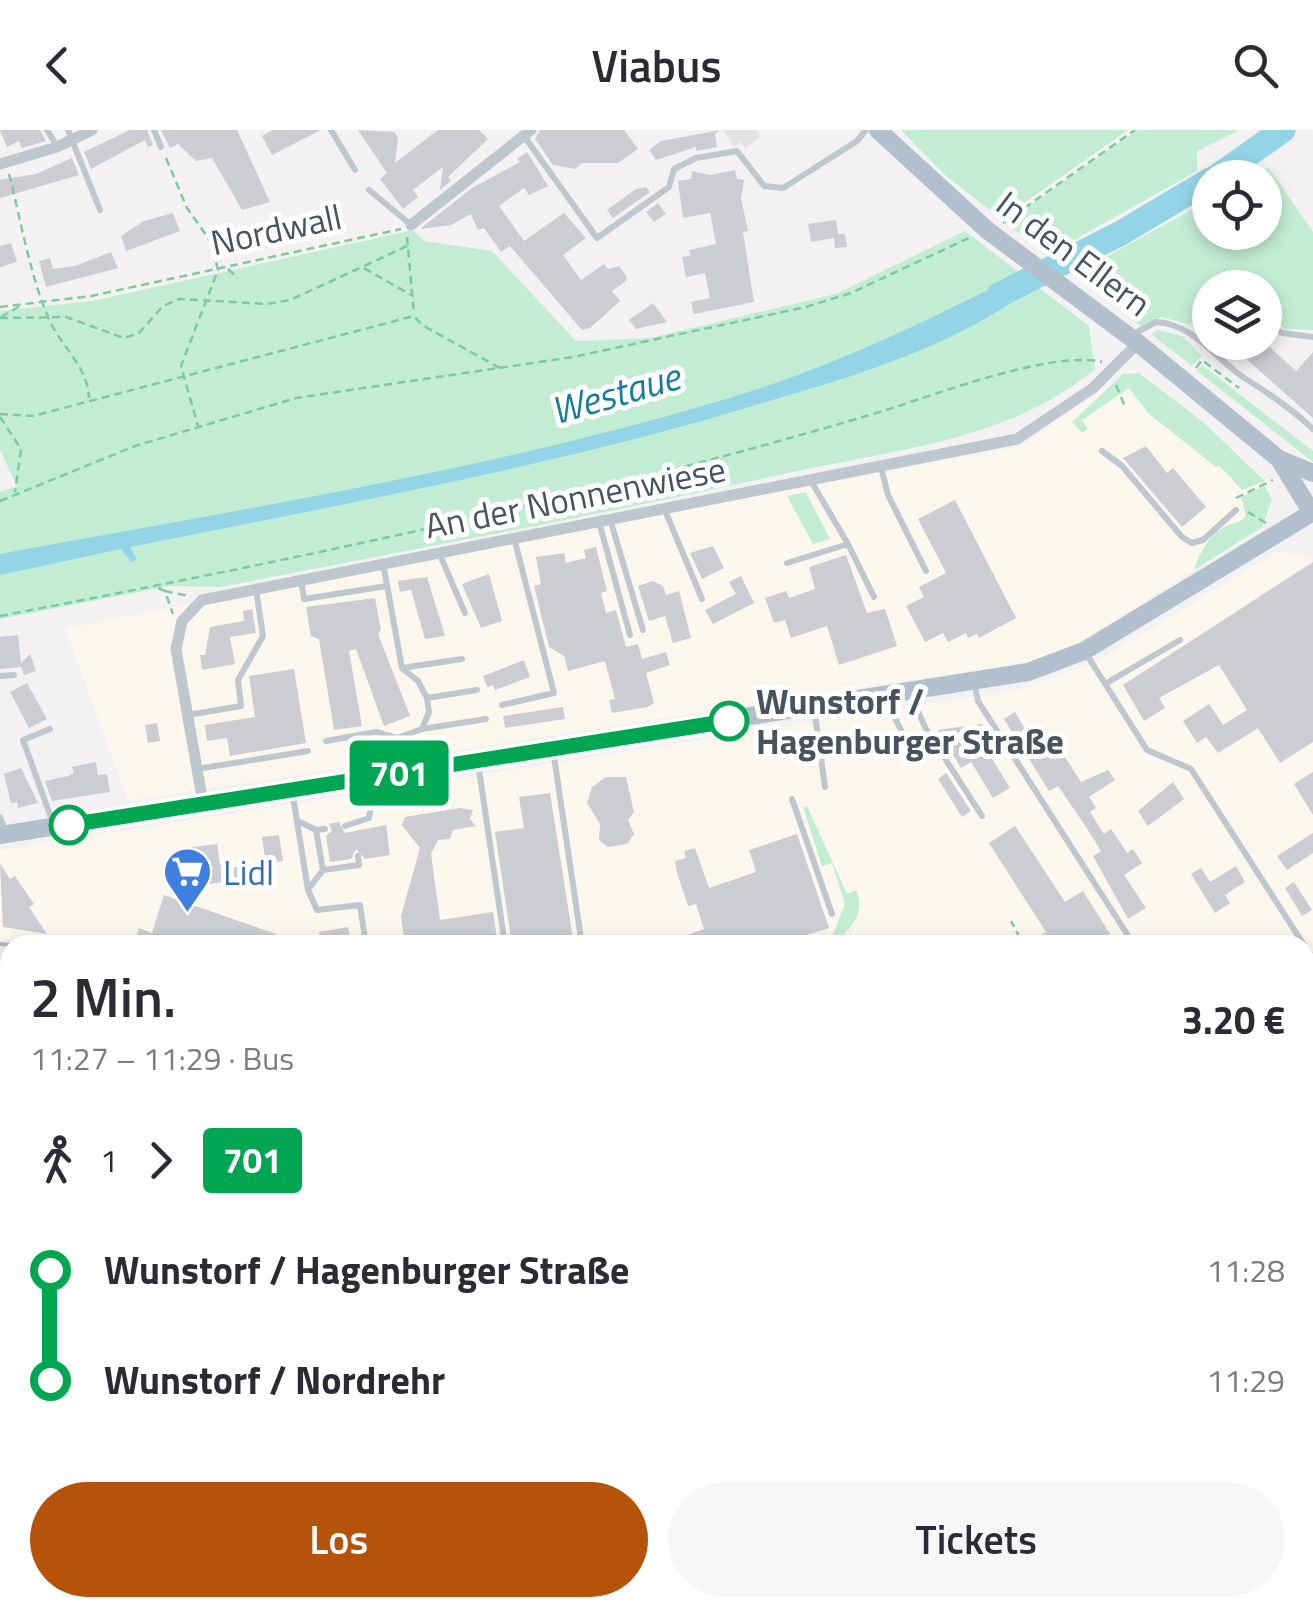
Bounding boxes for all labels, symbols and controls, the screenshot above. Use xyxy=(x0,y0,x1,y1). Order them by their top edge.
text: Viabus xyxy=(591,31,722,99)
icon: back xyxy=(30,38,85,93)
icon: search xyxy=(1228,38,1283,93)
map controls xyxy=(1192,160,1282,360)
button: locate xyxy=(1192,160,1282,250)
street label: In den Ellern xyxy=(985,177,1163,329)
street label: Nordwall xyxy=(206,189,346,269)
button: layers xyxy=(1192,270,1282,360)
water label: Westaue xyxy=(544,346,689,439)
street label: An der Nonnenwiese xyxy=(420,441,730,553)
place label: Wunstorf / Hagenburger Straße xyxy=(756,674,1064,768)
marker: Wunstorf / Hagenburger Straße xyxy=(710,702,748,740)
line badge: 701 xyxy=(342,740,456,806)
text: 701 xyxy=(370,746,428,800)
unlabelled marker xyxy=(50,806,88,844)
place label: Lidl xyxy=(223,845,274,899)
supermarket icon: Lidl xyxy=(162,846,214,914)
text: 2 Min. xyxy=(30,955,176,1038)
text: 3.20 € xyxy=(1182,991,1285,1049)
text: 11:27 – 11:29 · Bus xyxy=(30,1034,294,1082)
icon: walk xyxy=(30,1133,85,1188)
icon: forward xyxy=(133,1133,188,1188)
text: 701 xyxy=(223,1133,282,1187)
text: 1 xyxy=(100,1136,118,1184)
text: Wunstorf / Hagenburger Straße xyxy=(104,1241,629,1299)
text: 11:28 xyxy=(1206,1246,1285,1294)
text: Wunstorf / Nordrehr xyxy=(104,1351,445,1409)
text: 11:29 xyxy=(1206,1356,1285,1404)
button: Los xyxy=(30,1482,648,1597)
button: Tickets xyxy=(668,1482,1285,1597)

